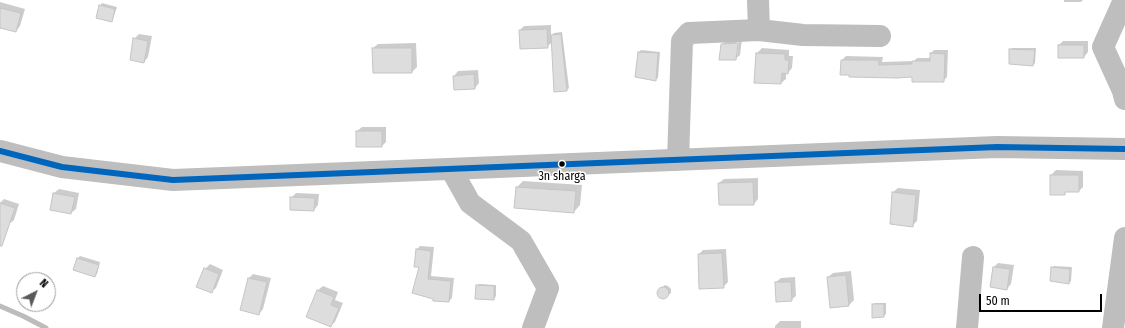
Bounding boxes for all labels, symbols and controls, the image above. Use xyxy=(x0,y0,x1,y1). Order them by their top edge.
marker: 3n sharga xyxy=(557,159,567,169)
place label: 3n sharga xyxy=(538,170,586,184)
north arrow xyxy=(16,272,56,312)
text: N xyxy=(37,276,50,290)
scale bar xyxy=(981,286,1104,312)
text: 50 m xyxy=(986,294,1010,308)

